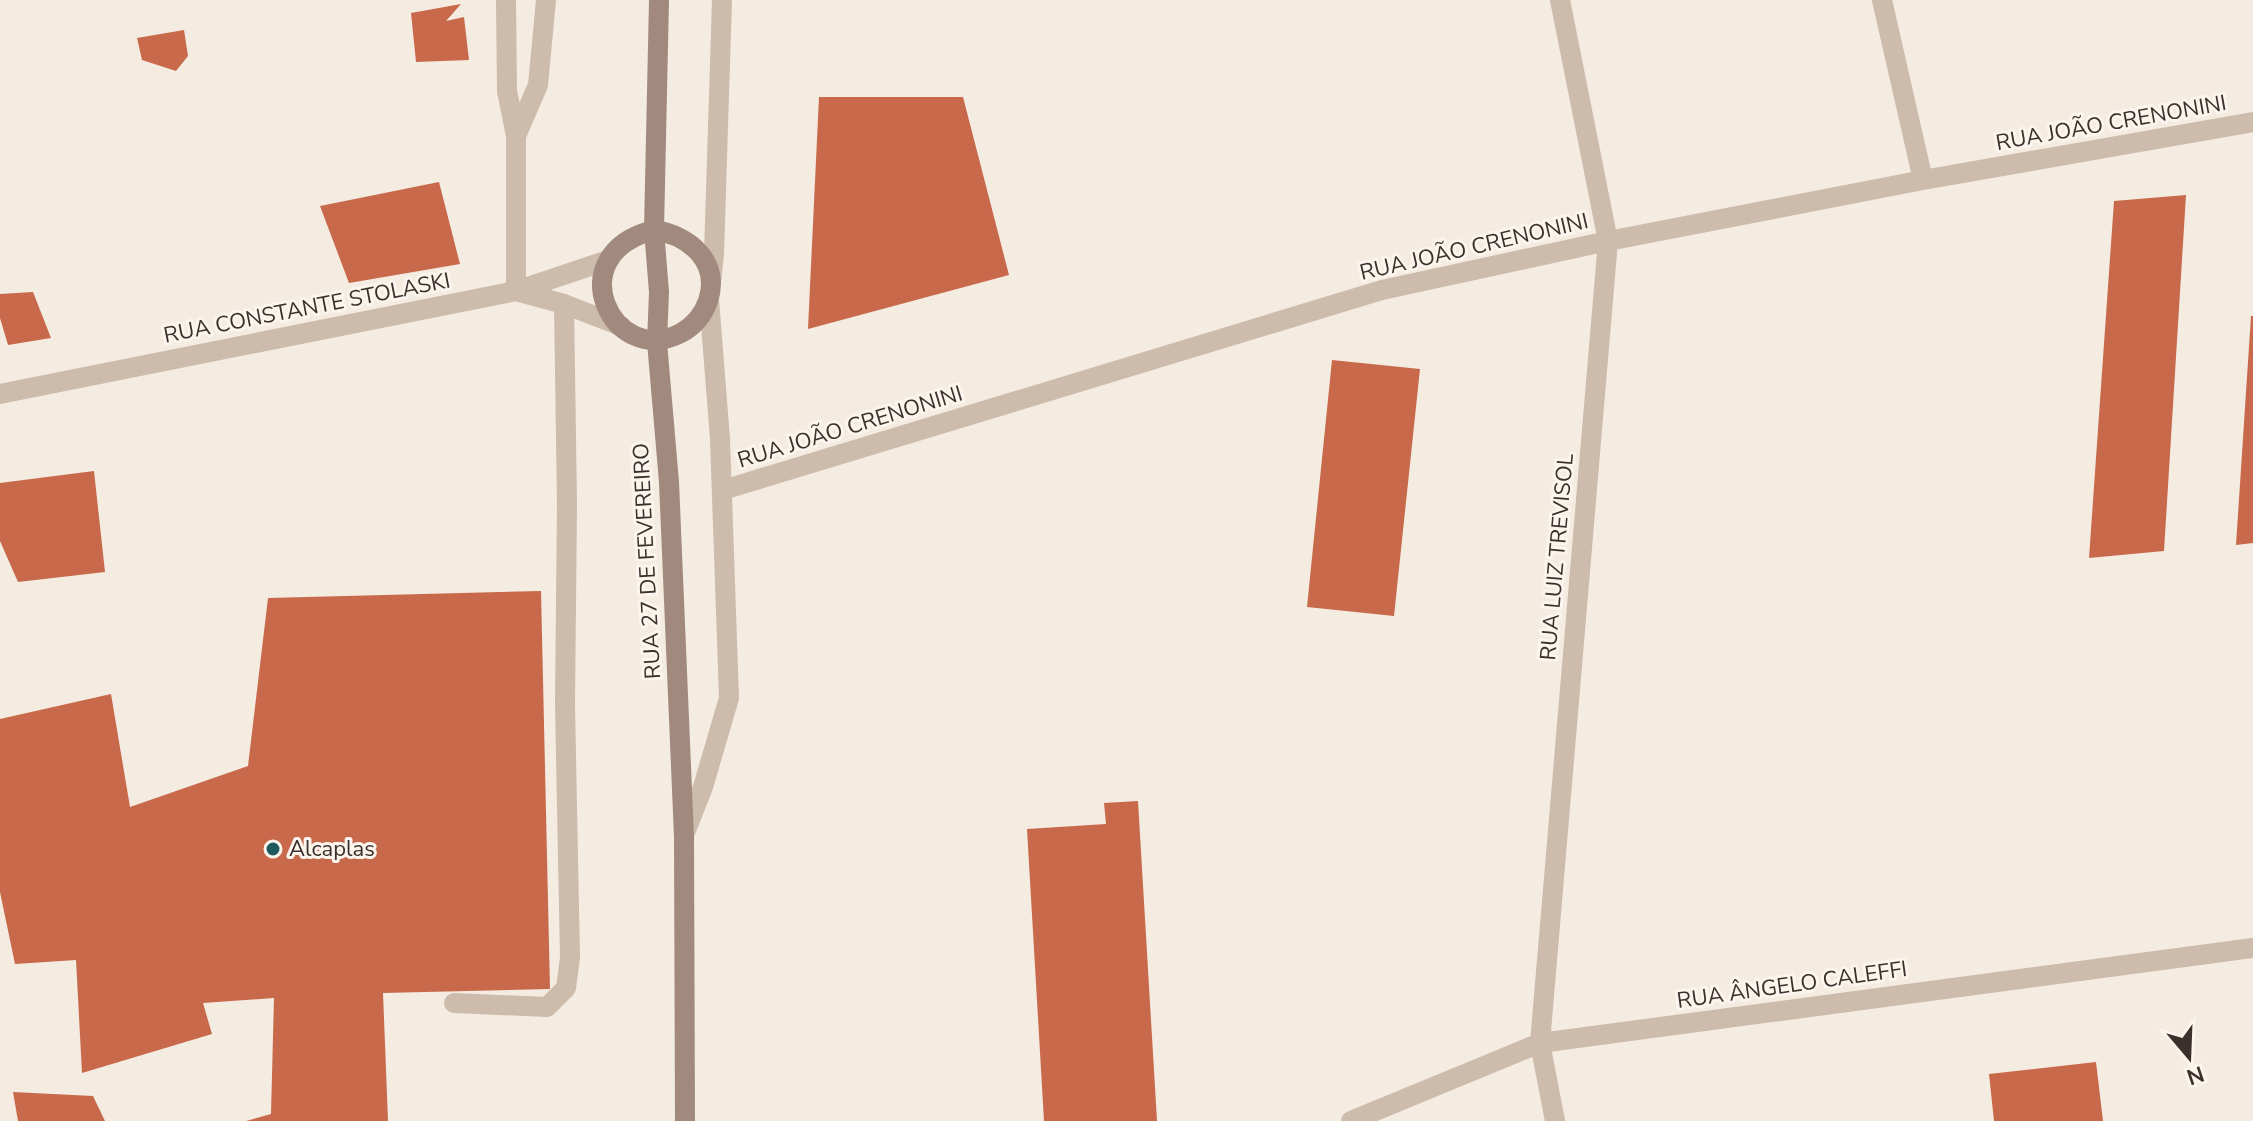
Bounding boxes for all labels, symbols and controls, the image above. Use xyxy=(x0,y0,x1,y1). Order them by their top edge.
street label: RUA JOÃO CRENONINI xyxy=(1993,88,2229,158)
street label: RUA JOÃO CRENONINI xyxy=(1357,206,1591,288)
street label: RUA CONSTANTE STOLASKI xyxy=(161,265,453,351)
street label: RUA JOÃO CRENONINI xyxy=(734,378,966,476)
street label: RUA 27 DE FEVEREIRO xyxy=(626,442,668,680)
street label: RUA LUIZ TREVISOL xyxy=(1533,452,1581,662)
place label: Alcaplas xyxy=(289,834,375,864)
marker: Alcaplas xyxy=(264,840,282,858)
street label: RUA ÂNGELO CALEFFI xyxy=(1675,954,1909,1016)
north arrow xyxy=(2149,1017,2229,1097)
text: N xyxy=(2183,1058,2208,1092)

